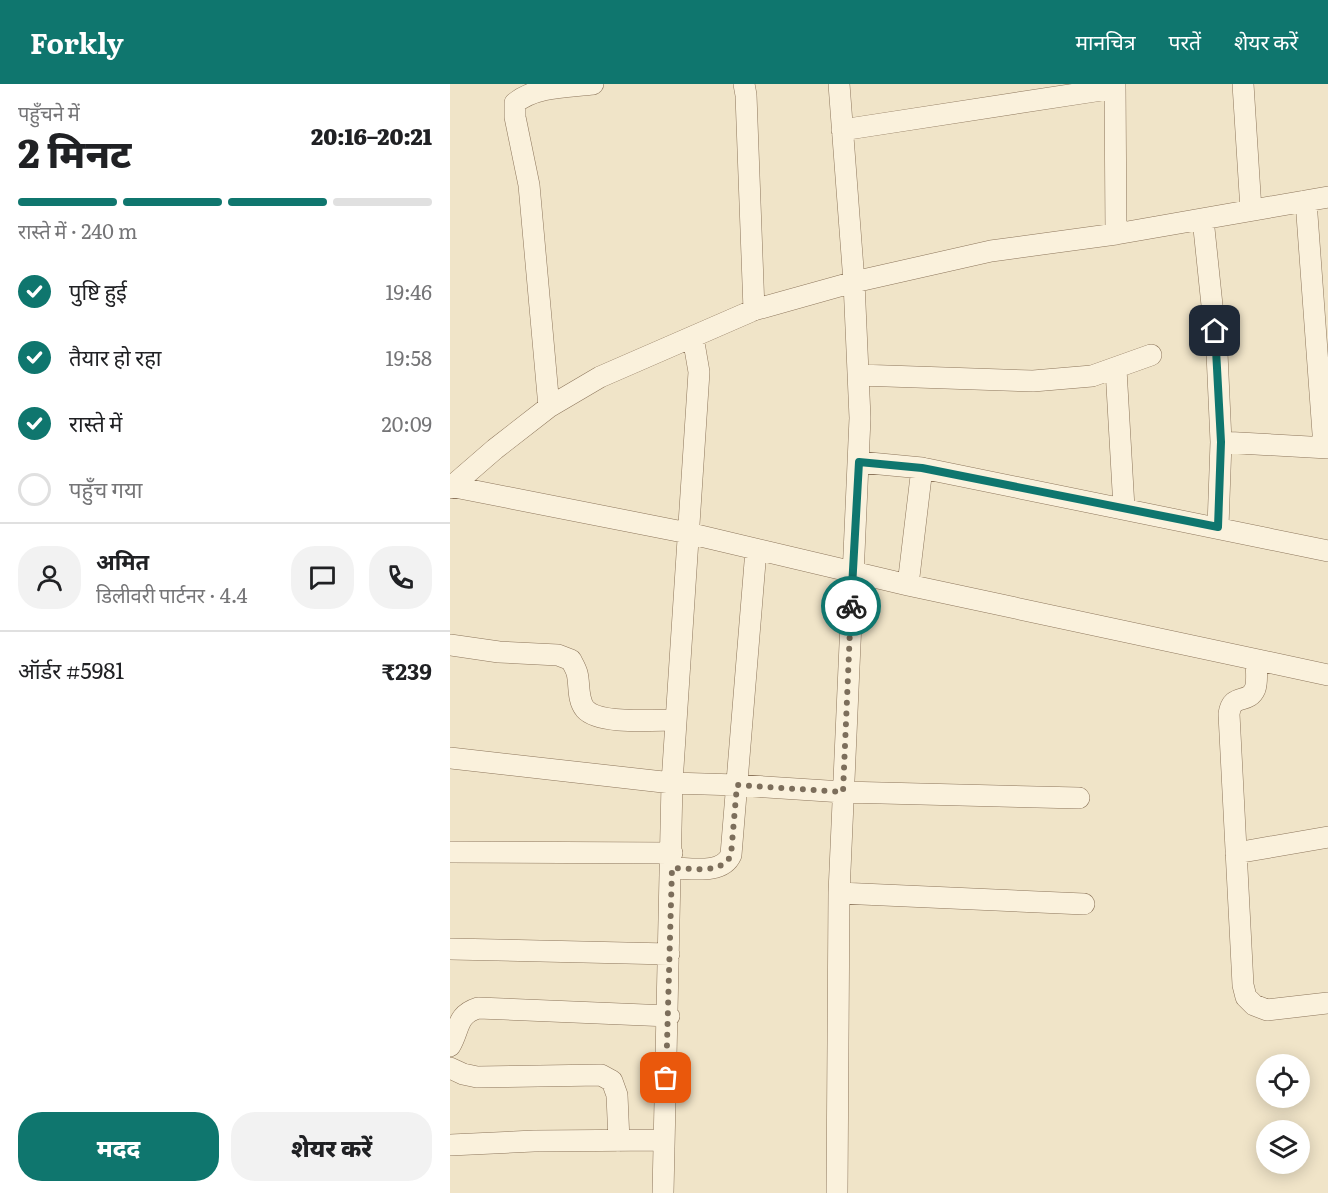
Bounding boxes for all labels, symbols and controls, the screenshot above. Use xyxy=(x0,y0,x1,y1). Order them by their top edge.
text: Forkly xyxy=(30,21,124,63)
text: मानचित्र xyxy=(1076,25,1136,56)
text: परतें xyxy=(1169,25,1201,56)
text: शेयर करें xyxy=(1234,25,1298,56)
text: पहुँचने में xyxy=(18,97,80,127)
text: 20:16–20:21 xyxy=(311,119,432,152)
text: 2 मिनट xyxy=(18,122,131,180)
text: रास्ते में · 240 m xyxy=(18,215,137,245)
text: पुष्टि हुई xyxy=(69,274,127,307)
icon: check xyxy=(18,275,51,308)
text: 19:46 xyxy=(385,276,432,306)
pin xyxy=(1189,305,1240,356)
icon: home xyxy=(1198,314,1231,347)
text: तैयार हो रहा xyxy=(69,340,162,373)
icon: check xyxy=(18,341,51,374)
text: 19:58 xyxy=(386,342,432,372)
text: रास्ते में xyxy=(69,406,122,439)
icon: check xyxy=(18,407,51,440)
text: 20:09 xyxy=(382,408,432,438)
text: पहुँच गया xyxy=(69,472,142,505)
text: अमित xyxy=(96,544,149,577)
button: person xyxy=(18,546,81,609)
button: chat xyxy=(291,546,354,609)
button: phone xyxy=(369,546,432,609)
courier xyxy=(821,576,881,636)
text: डिलीवरी पार्टनर · 4.4 xyxy=(96,579,248,609)
icon: bike xyxy=(835,590,868,623)
text: ऑर्डर #5981 xyxy=(18,653,124,686)
text: ₹239 xyxy=(382,654,432,687)
pin xyxy=(640,1052,691,1103)
map controls xyxy=(1256,1054,1310,1174)
button: locate xyxy=(1256,1054,1310,1108)
icon: bag xyxy=(649,1061,682,1094)
button: मदद xyxy=(18,1112,219,1181)
button: शेयर करें xyxy=(231,1112,432,1181)
button: layers xyxy=(1256,1120,1310,1174)

